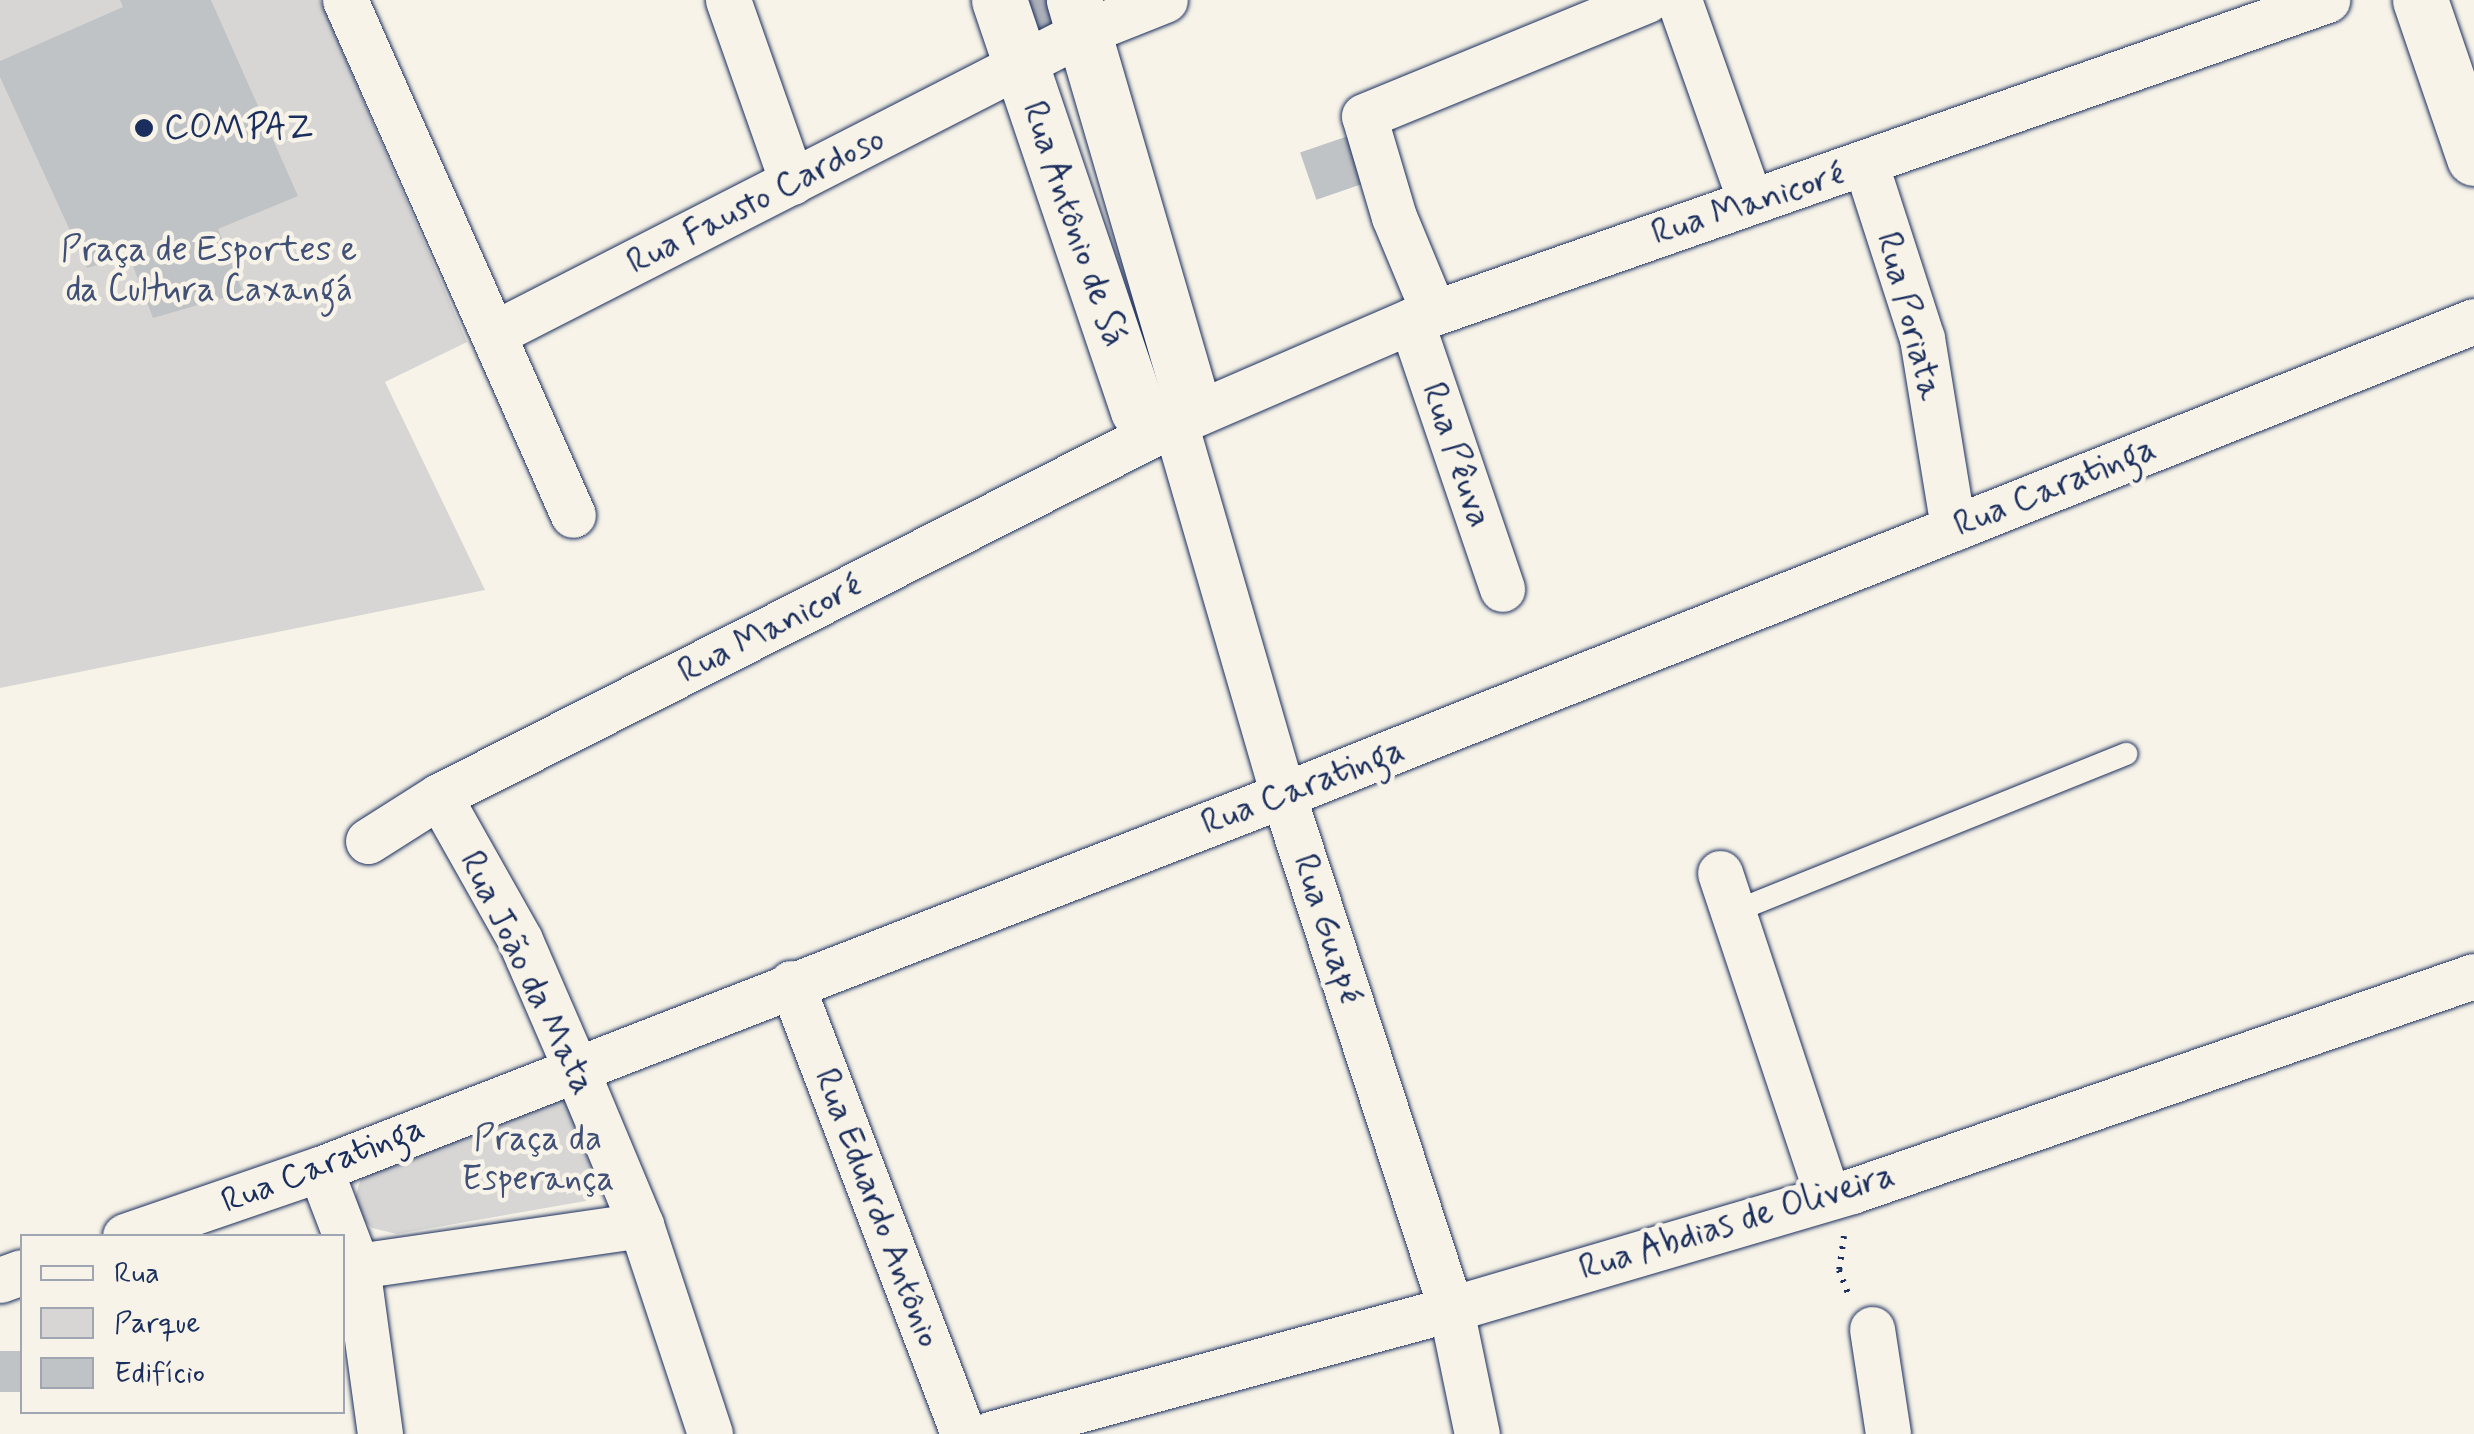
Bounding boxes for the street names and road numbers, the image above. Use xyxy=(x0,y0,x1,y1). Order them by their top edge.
street label: Rua Antônio de Sá xyxy=(1012,95,1136,353)
street label: Rua Fausto Cardoso xyxy=(624,120,888,282)
street label: Rua Manicoré xyxy=(1648,154,1848,254)
street label: Rua Poriata xyxy=(1867,228,1951,404)
street label: Rua Pêuva xyxy=(1412,377,1500,533)
street label: Rua Caratinga xyxy=(1950,428,2160,546)
street label: Rua Manicoré xyxy=(673,566,867,692)
street label: Rua Caratinga xyxy=(1198,730,1408,844)
street label: Rua João da Mata xyxy=(452,848,602,1098)
street label: Rua Guapé xyxy=(1284,851,1370,1007)
street label: Rua Eduardo Antônio xyxy=(804,1062,950,1354)
street label: Rua Caratinga xyxy=(218,1108,428,1222)
street label: Rua Abdias de Oliveira xyxy=(1572,1153,1902,1291)

